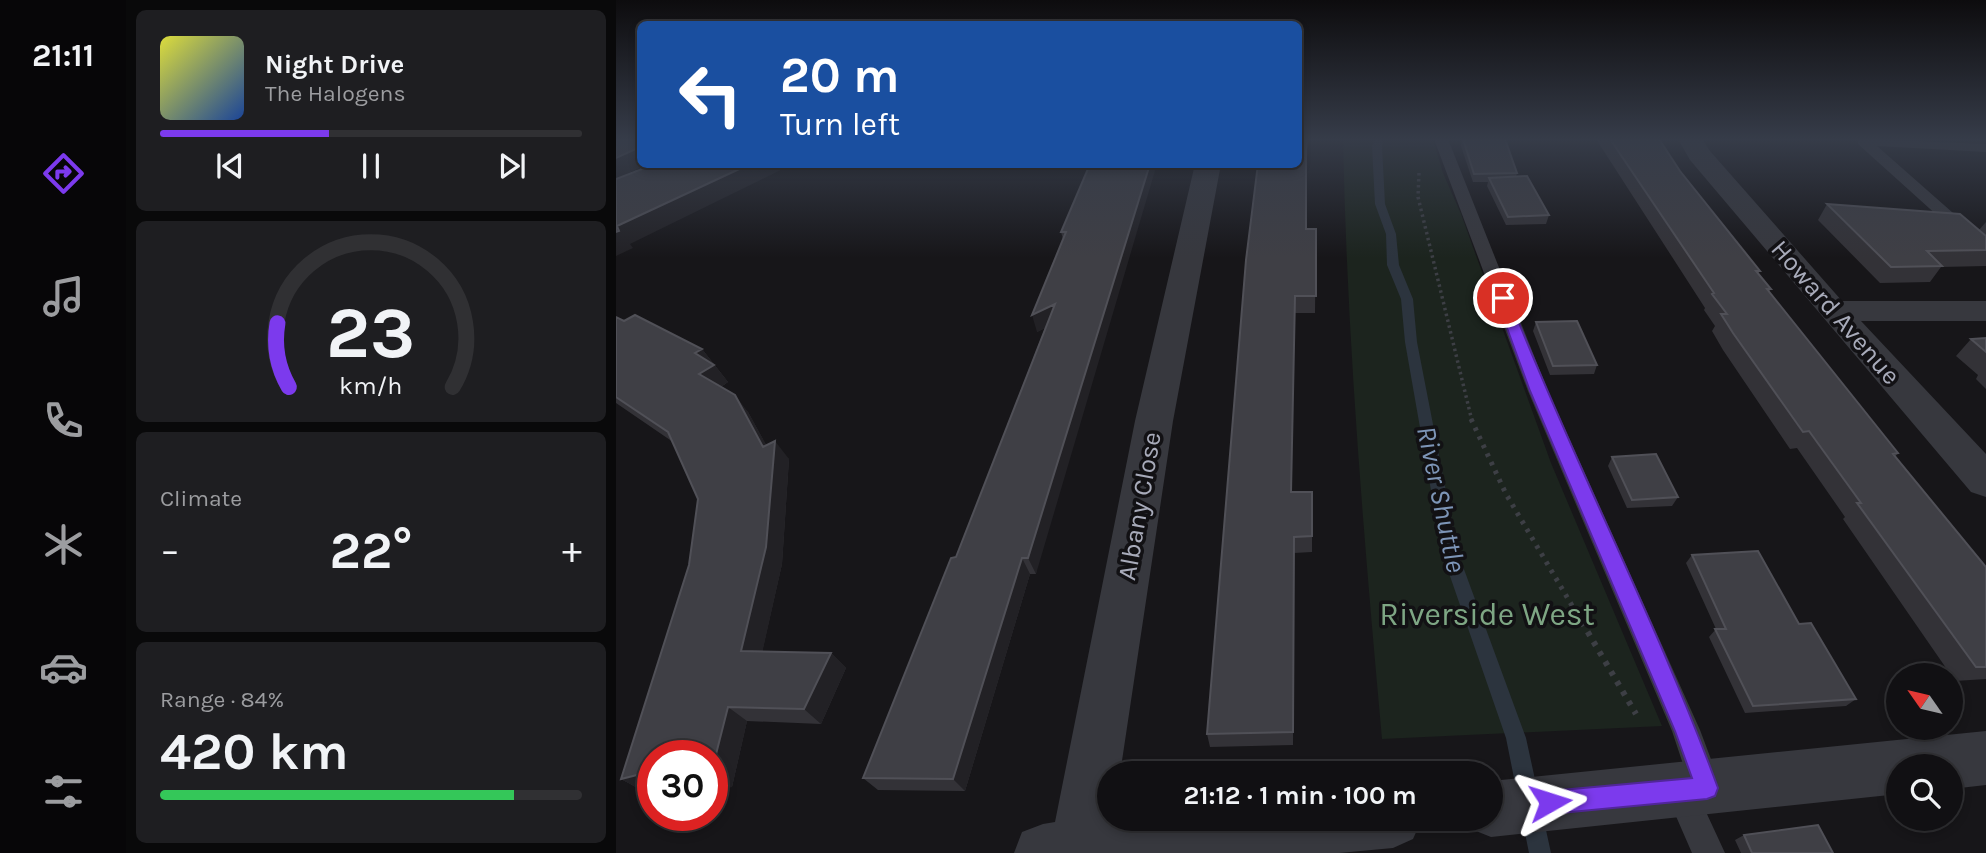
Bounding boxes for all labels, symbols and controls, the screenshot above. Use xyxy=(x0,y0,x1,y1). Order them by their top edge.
text: 21:11 xyxy=(32,37,94,74)
text: 20 m xyxy=(780,47,900,104)
text: Night Drive xyxy=(265,49,404,80)
icon: left xyxy=(665,49,756,140)
text: The Halogens xyxy=(265,80,405,107)
text: Turn left xyxy=(780,106,900,143)
icon: previous xyxy=(211,147,249,185)
icon: pause xyxy=(352,147,390,185)
icon: next xyxy=(493,147,531,185)
icon: directions xyxy=(39,149,88,198)
street label: Howard Avenue xyxy=(1764,234,1907,391)
pin xyxy=(1473,268,1533,328)
icon: music xyxy=(39,272,88,321)
icon: arrive xyxy=(1484,279,1522,317)
text: 23 xyxy=(326,291,416,376)
text: km/h xyxy=(339,371,403,400)
icon: phone xyxy=(39,396,88,445)
water label: River Shuttle xyxy=(1410,423,1473,575)
street label: Albany Close xyxy=(1111,429,1168,583)
text: Climate xyxy=(160,485,242,512)
icon: climate xyxy=(39,520,88,569)
text: 22° xyxy=(329,520,413,581)
text: − xyxy=(160,528,180,573)
text: + xyxy=(562,528,582,573)
park label: Riverside West xyxy=(1379,596,1595,633)
icon: car xyxy=(39,643,88,692)
north arrow xyxy=(1886,663,1964,740)
map controls xyxy=(1886,663,1963,831)
text: Range · 84% xyxy=(160,686,284,713)
text: 420 km xyxy=(160,721,349,782)
speed limit sign: 30 xyxy=(637,740,728,831)
button: search xyxy=(1886,754,1963,831)
position arrow xyxy=(1513,765,1587,839)
icon: filters xyxy=(39,767,88,816)
text: 21:12 · 1 min · 100 m xyxy=(1183,780,1417,811)

